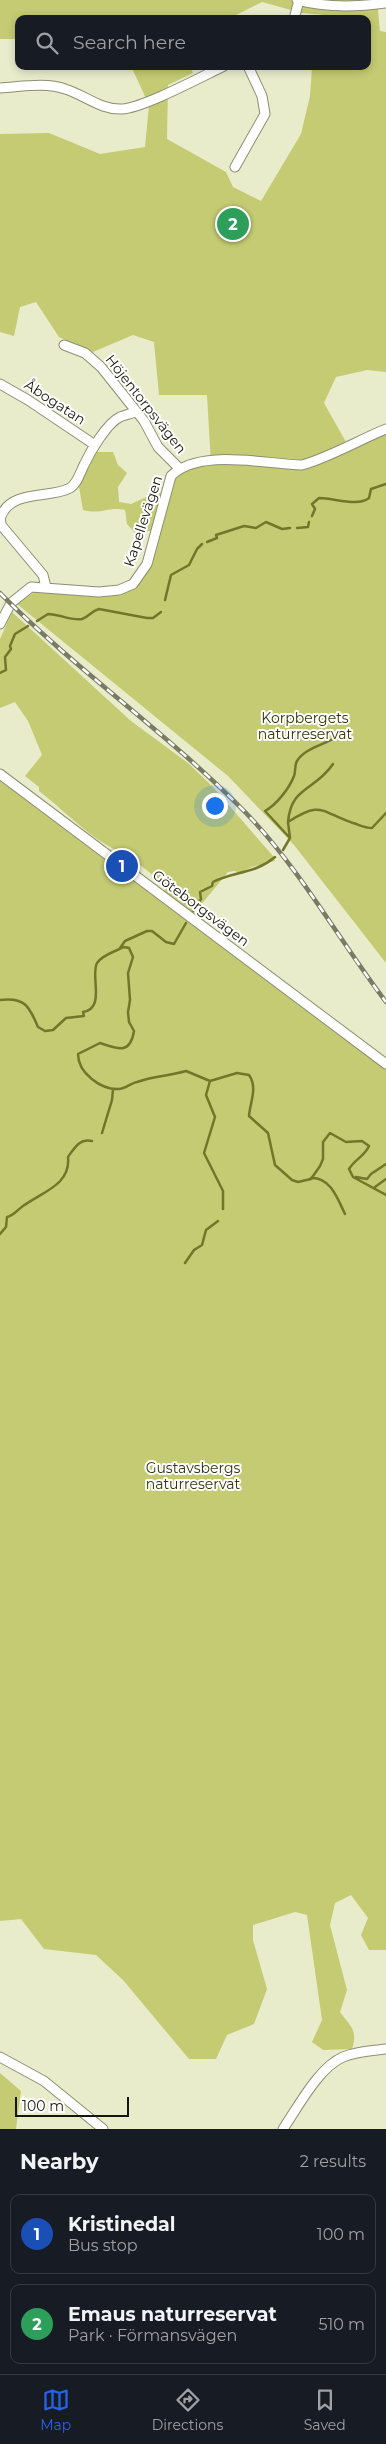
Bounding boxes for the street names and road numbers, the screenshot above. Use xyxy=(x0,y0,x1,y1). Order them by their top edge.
street label: Höjentorpsvägen xyxy=(102,351,190,457)
street label: Åbogatan xyxy=(21,375,90,428)
street label: Kapellevägen xyxy=(120,473,166,569)
street label: Göteborgsvägen xyxy=(149,866,253,950)

